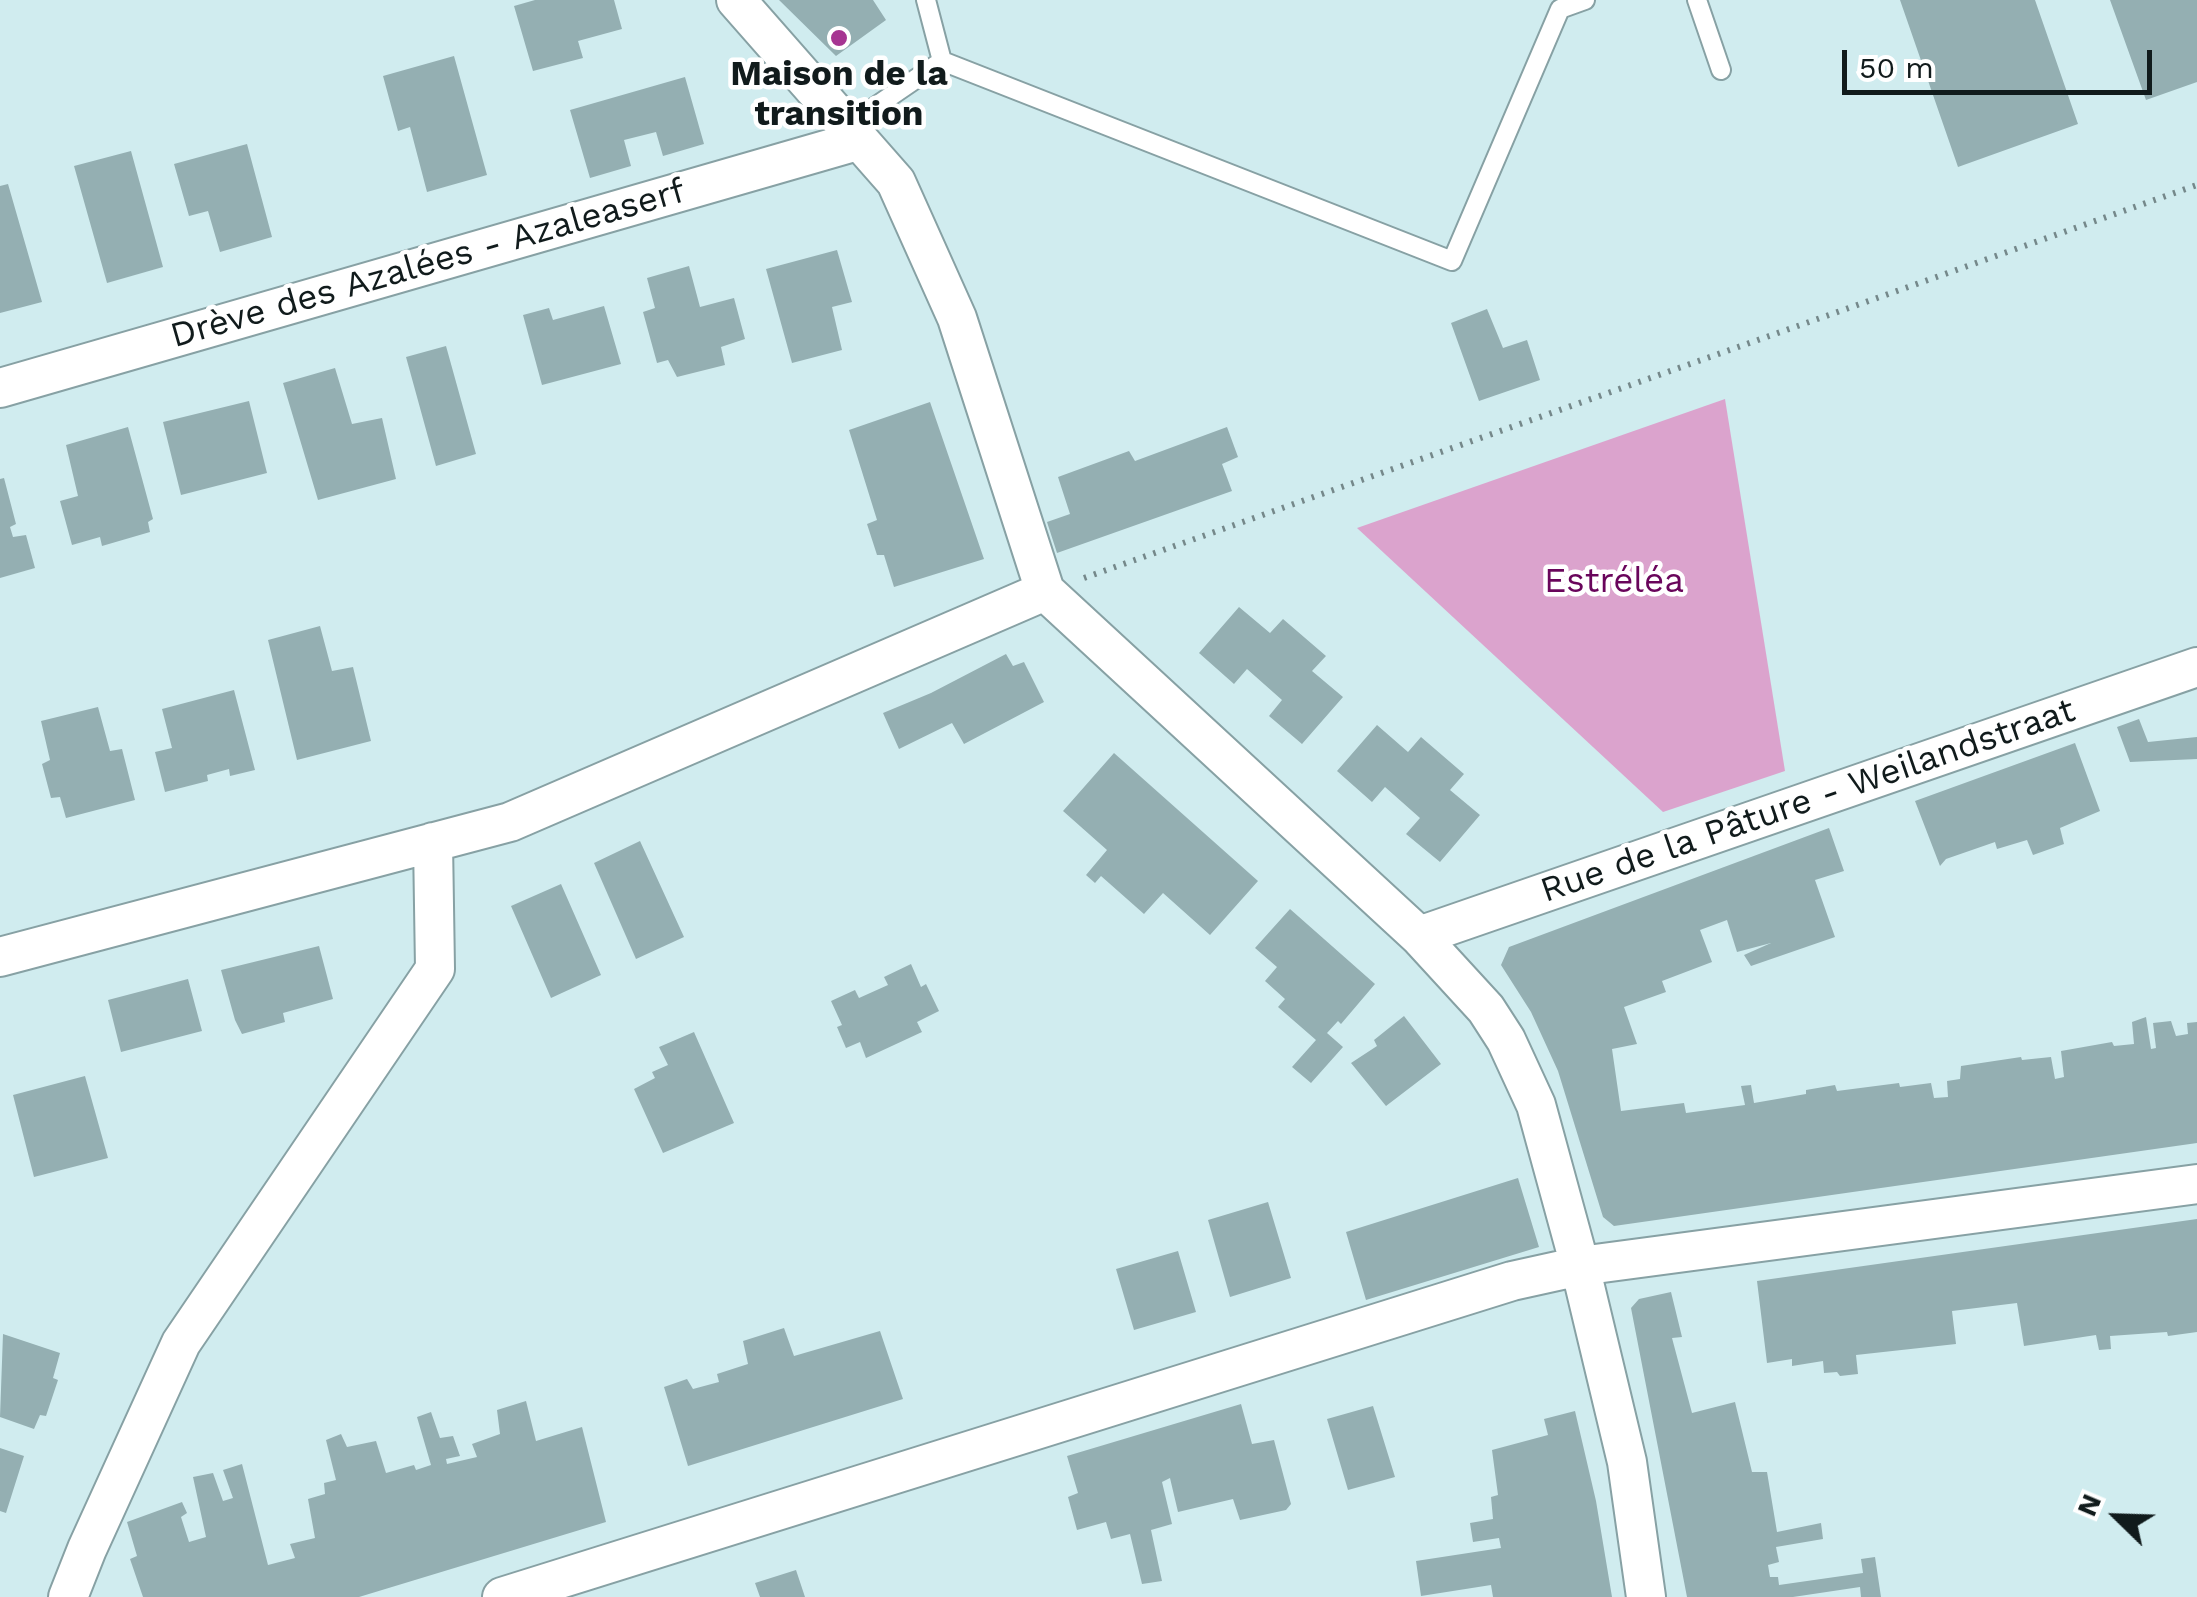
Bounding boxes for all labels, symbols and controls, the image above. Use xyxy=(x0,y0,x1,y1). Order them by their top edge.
marker: Maison de la transition xyxy=(828,27,850,49)
scale bar xyxy=(1847,30,2157,92)
text: 50 m xyxy=(1859,50,1934,85)
place label: Maison de la transition xyxy=(730,54,948,136)
street label: Drève des Azalées - Azaleaserf xyxy=(166,170,690,358)
park label: Estréléa xyxy=(1544,561,1684,603)
street label: Rue de la Pâture - Weilandstraat xyxy=(1535,690,2081,912)
north arrow xyxy=(2067,1467,2167,1567)
text: N xyxy=(2070,1489,2108,1521)

